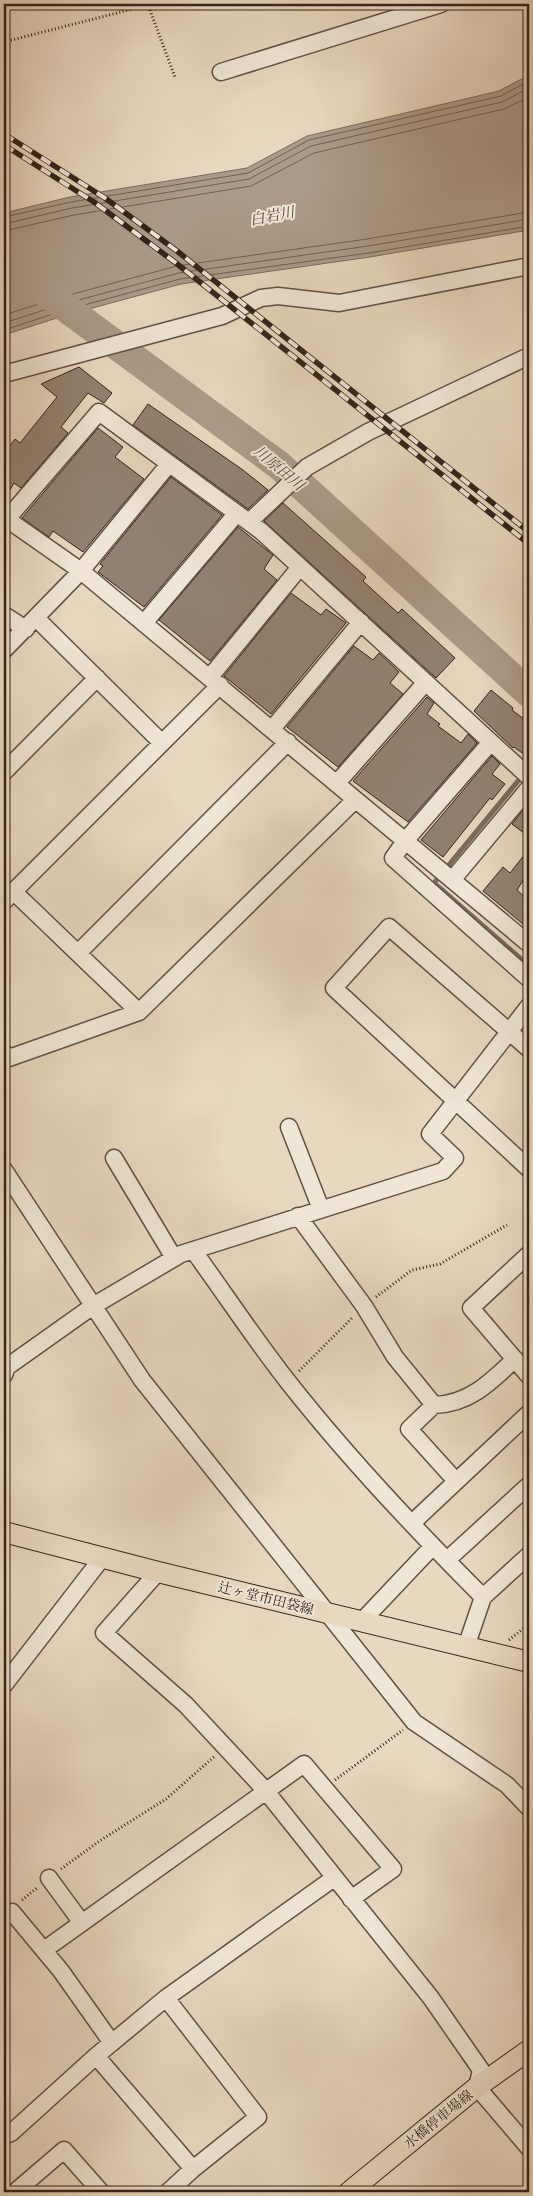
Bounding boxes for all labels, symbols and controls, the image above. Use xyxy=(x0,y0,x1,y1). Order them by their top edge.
water label: 白岩川 xyxy=(248,202,298,229)
water label: 川原田川 xyxy=(250,441,310,495)
street label: 辻ヶ堂市田袋線 xyxy=(216,1577,316,1619)
street label: 水橋停車場線 xyxy=(400,2086,476,2152)

